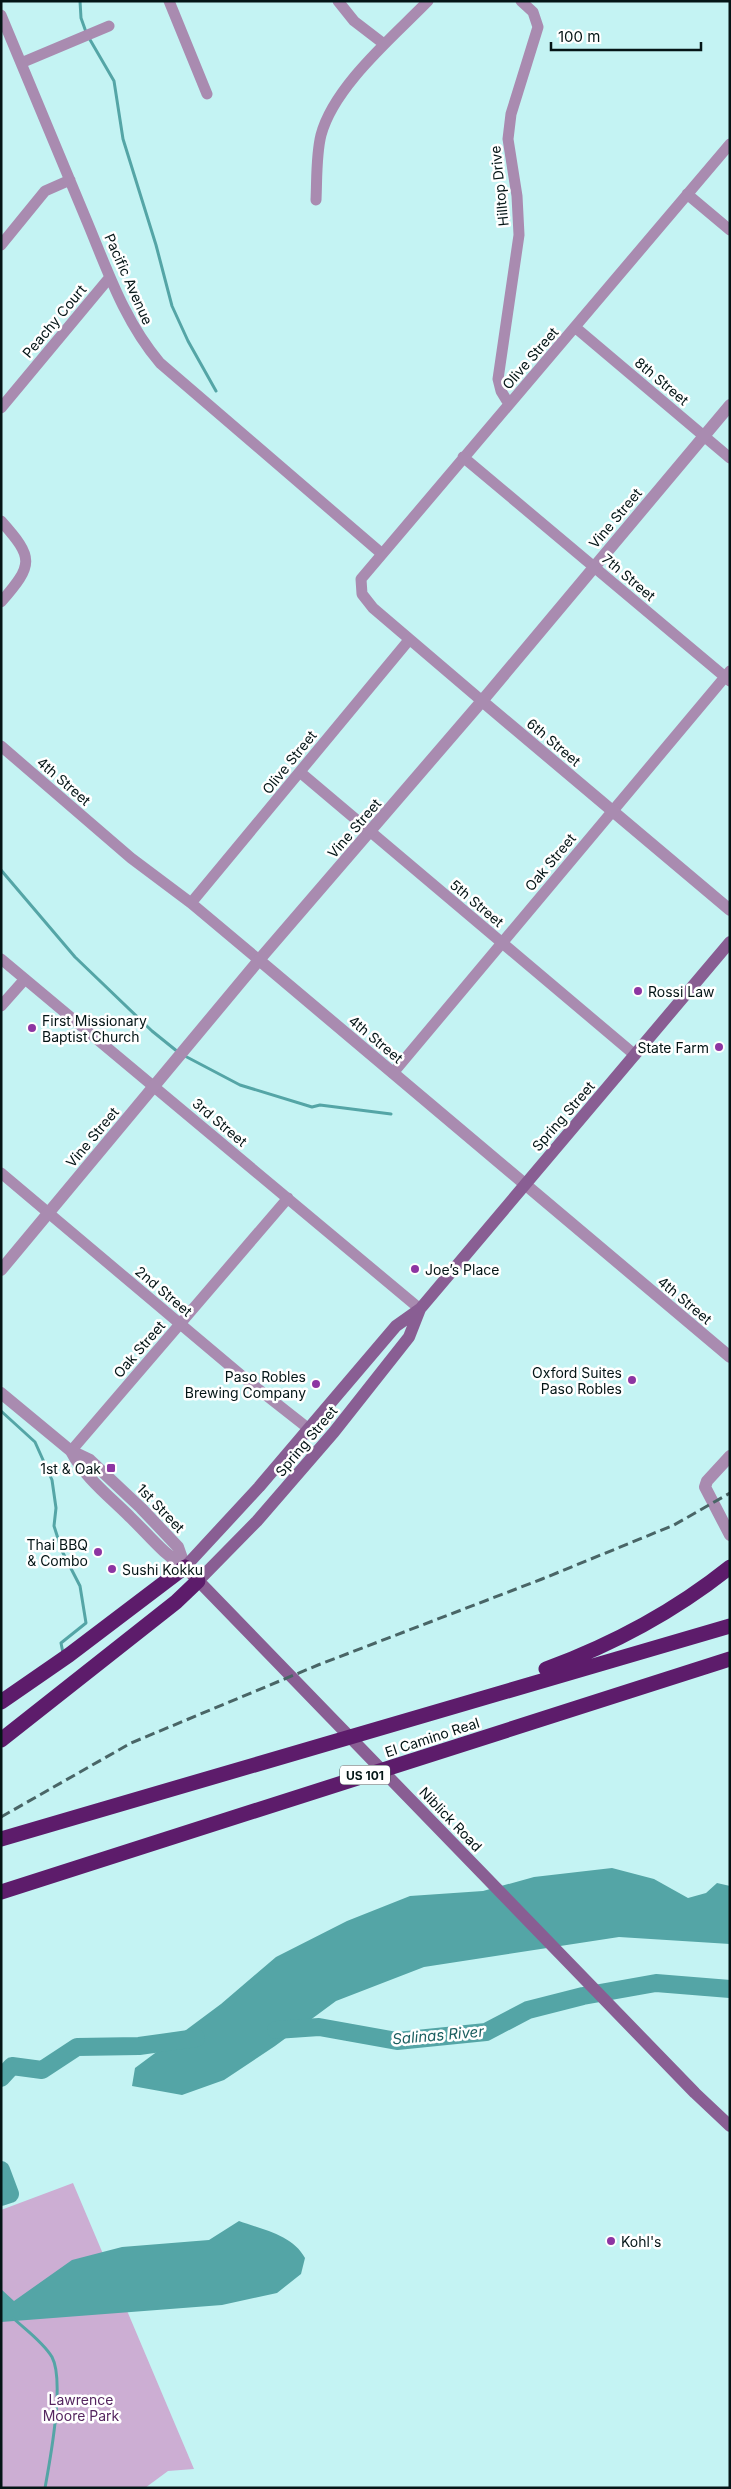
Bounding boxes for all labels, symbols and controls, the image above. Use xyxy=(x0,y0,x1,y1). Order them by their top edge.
scale bar xyxy=(551,20,701,52)
text: 100 m xyxy=(558,27,600,46)
street label: Hilltop Drive xyxy=(486,145,512,227)
street label: Pacific Avenue xyxy=(101,231,157,327)
street label: Peachy Court xyxy=(19,281,90,361)
street label: Olive Street xyxy=(498,323,562,393)
street label: 8th Street xyxy=(632,354,693,409)
street label: Vine Street xyxy=(585,484,645,551)
street label: 7th Street xyxy=(599,550,659,604)
street label: 6th Street xyxy=(524,715,585,770)
street label: Olive Street xyxy=(258,727,320,797)
street label: 4th Street xyxy=(34,753,95,809)
street label: Vine Street xyxy=(324,795,385,861)
street label: Oak Street xyxy=(521,830,579,894)
street label: 5th Street xyxy=(447,876,508,931)
place label: Rossi Law xyxy=(648,983,715,1000)
marker: Rossi Law xyxy=(632,985,644,997)
street label: 4th Street xyxy=(346,1011,407,1067)
place label: First Missionary Baptist Church xyxy=(42,1012,147,1045)
marker: First Missionary Baptist Church xyxy=(26,1022,38,1034)
place label: State Farm xyxy=(637,1039,709,1056)
marker: State Farm xyxy=(713,1041,725,1053)
street label: Spring Street xyxy=(528,1077,598,1154)
street label: 3rd Street xyxy=(189,1094,251,1150)
street label: Vine Street xyxy=(62,1103,122,1170)
place label: Joe’s Place xyxy=(425,1261,499,1278)
street label: 2nd Street xyxy=(132,1262,196,1320)
marker: Joe’s Place xyxy=(409,1263,421,1275)
street label: 4th Street xyxy=(655,1272,716,1328)
street label: Oak Street xyxy=(110,1317,169,1381)
place label: Oxford Suites Paso Robles xyxy=(532,1364,622,1397)
place label: Paso Robles Brewing Company xyxy=(185,1368,306,1401)
marker: Oxford Suites Paso Robles xyxy=(626,1374,638,1386)
marker: Paso Robles Brewing Company xyxy=(310,1378,322,1390)
street label: Spring Street xyxy=(272,1402,341,1480)
place label: 1st & Oak xyxy=(40,1460,101,1477)
marker: 1st & Oak xyxy=(105,1462,117,1474)
street label: 1st Street xyxy=(134,1480,189,1536)
place label: Thai BBQ & Combo xyxy=(26,1536,88,1569)
marker: Thai BBQ & Combo xyxy=(92,1546,104,1558)
place label: Sushi Kokku xyxy=(122,1561,203,1578)
marker: Sushi Kokku xyxy=(106,1563,118,1575)
street label: El Camino Real xyxy=(383,1714,481,1760)
road number: US 101 xyxy=(340,1766,390,1784)
street label: Niblick Road xyxy=(416,1783,486,1855)
water label: Salinas River xyxy=(391,2021,485,2048)
place label: Kohl's xyxy=(621,2233,662,2250)
marker: Kohl's xyxy=(605,2235,617,2247)
park label: Lawrence Moore Park xyxy=(43,2391,120,2424)

